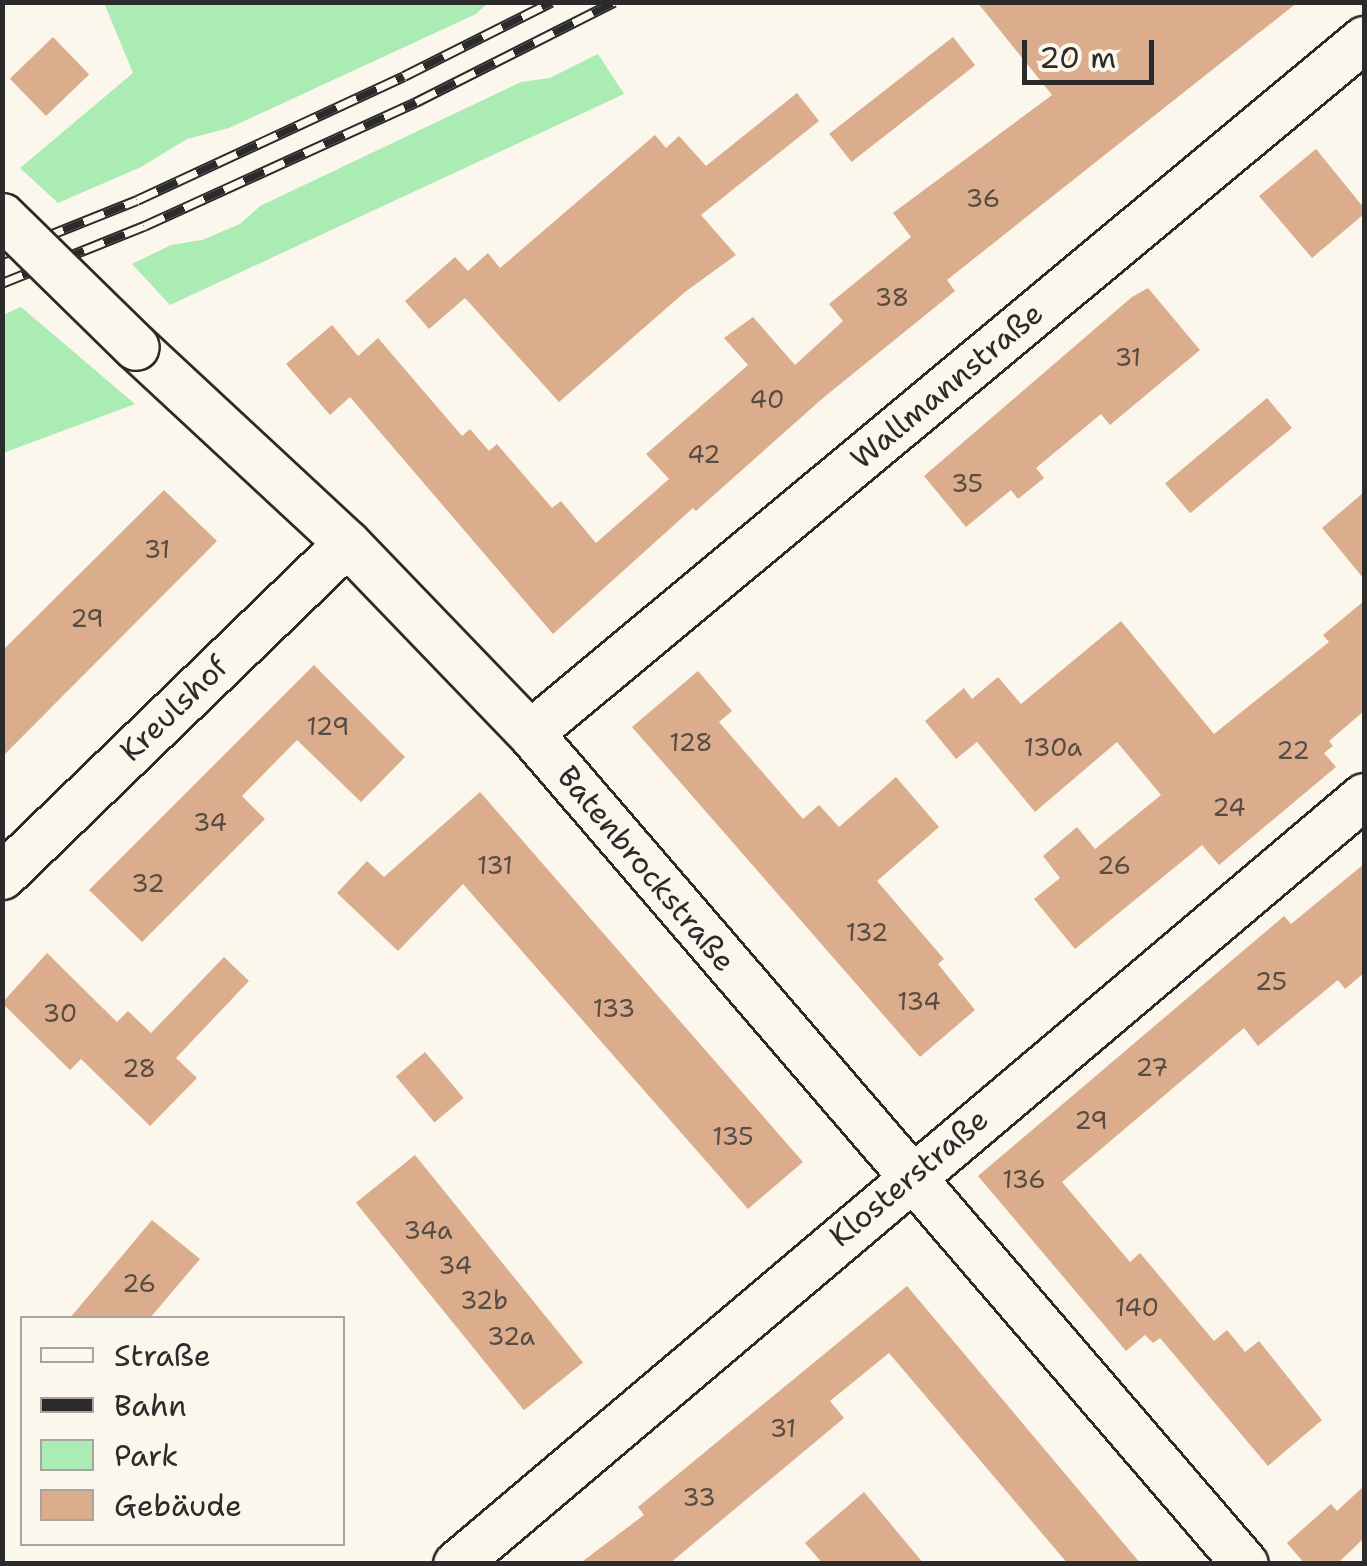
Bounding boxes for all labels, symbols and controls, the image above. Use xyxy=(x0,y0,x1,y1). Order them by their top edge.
scale bar xyxy=(1027,20,1160,82)
text: 20 m xyxy=(1039,37,1116,78)
house number: 36 xyxy=(966,183,1000,213)
house number: 38 xyxy=(875,282,909,312)
street label: Wallmannstraße xyxy=(844,295,1050,477)
house number: 31 xyxy=(1115,342,1141,372)
house number: 40 xyxy=(750,384,784,414)
house number: 42 xyxy=(687,439,721,469)
house number: 35 xyxy=(951,468,983,498)
house number: 31 xyxy=(144,534,170,564)
house number: 29 xyxy=(70,603,104,633)
street label: Kreulshof xyxy=(113,649,235,769)
house number: 129 xyxy=(307,711,349,741)
house number: 128 xyxy=(669,727,713,757)
house number: 130a xyxy=(1024,732,1082,762)
house number: 22 xyxy=(1276,735,1310,765)
street label: Batenbrockstraße xyxy=(550,759,742,979)
house number: 24 xyxy=(1212,792,1246,822)
house number: 34 xyxy=(193,807,227,837)
house number: 131 xyxy=(477,850,513,880)
house number: 26 xyxy=(1097,850,1131,880)
house number: 32 xyxy=(131,868,165,898)
house number: 132 xyxy=(846,917,888,947)
house number: 25 xyxy=(1255,966,1287,996)
house number: 134 xyxy=(897,986,941,1016)
house number: 133 xyxy=(593,993,635,1023)
house number: 30 xyxy=(43,998,77,1028)
house number: 27 xyxy=(1135,1052,1169,1082)
house number: 28 xyxy=(122,1053,156,1083)
street label: Klosterstraße xyxy=(823,1101,995,1255)
house number: 29 xyxy=(1074,1105,1108,1135)
house number: 135 xyxy=(712,1121,754,1151)
house number: 136 xyxy=(1002,1164,1046,1194)
house number: 34a xyxy=(403,1215,453,1245)
house number: 34 xyxy=(438,1250,472,1280)
house number: 26 xyxy=(122,1268,156,1298)
house number: 32b xyxy=(460,1285,508,1315)
house number: 140 xyxy=(1115,1292,1159,1322)
legend xyxy=(20,1316,345,1546)
house number: 32a xyxy=(487,1321,535,1351)
text: Straße xyxy=(114,1335,211,1376)
text: Bahn xyxy=(114,1385,187,1426)
house number: 31 xyxy=(770,1413,796,1443)
text: Park xyxy=(114,1435,178,1476)
house number: 33 xyxy=(682,1482,716,1512)
text: Gebäude xyxy=(114,1485,242,1526)

